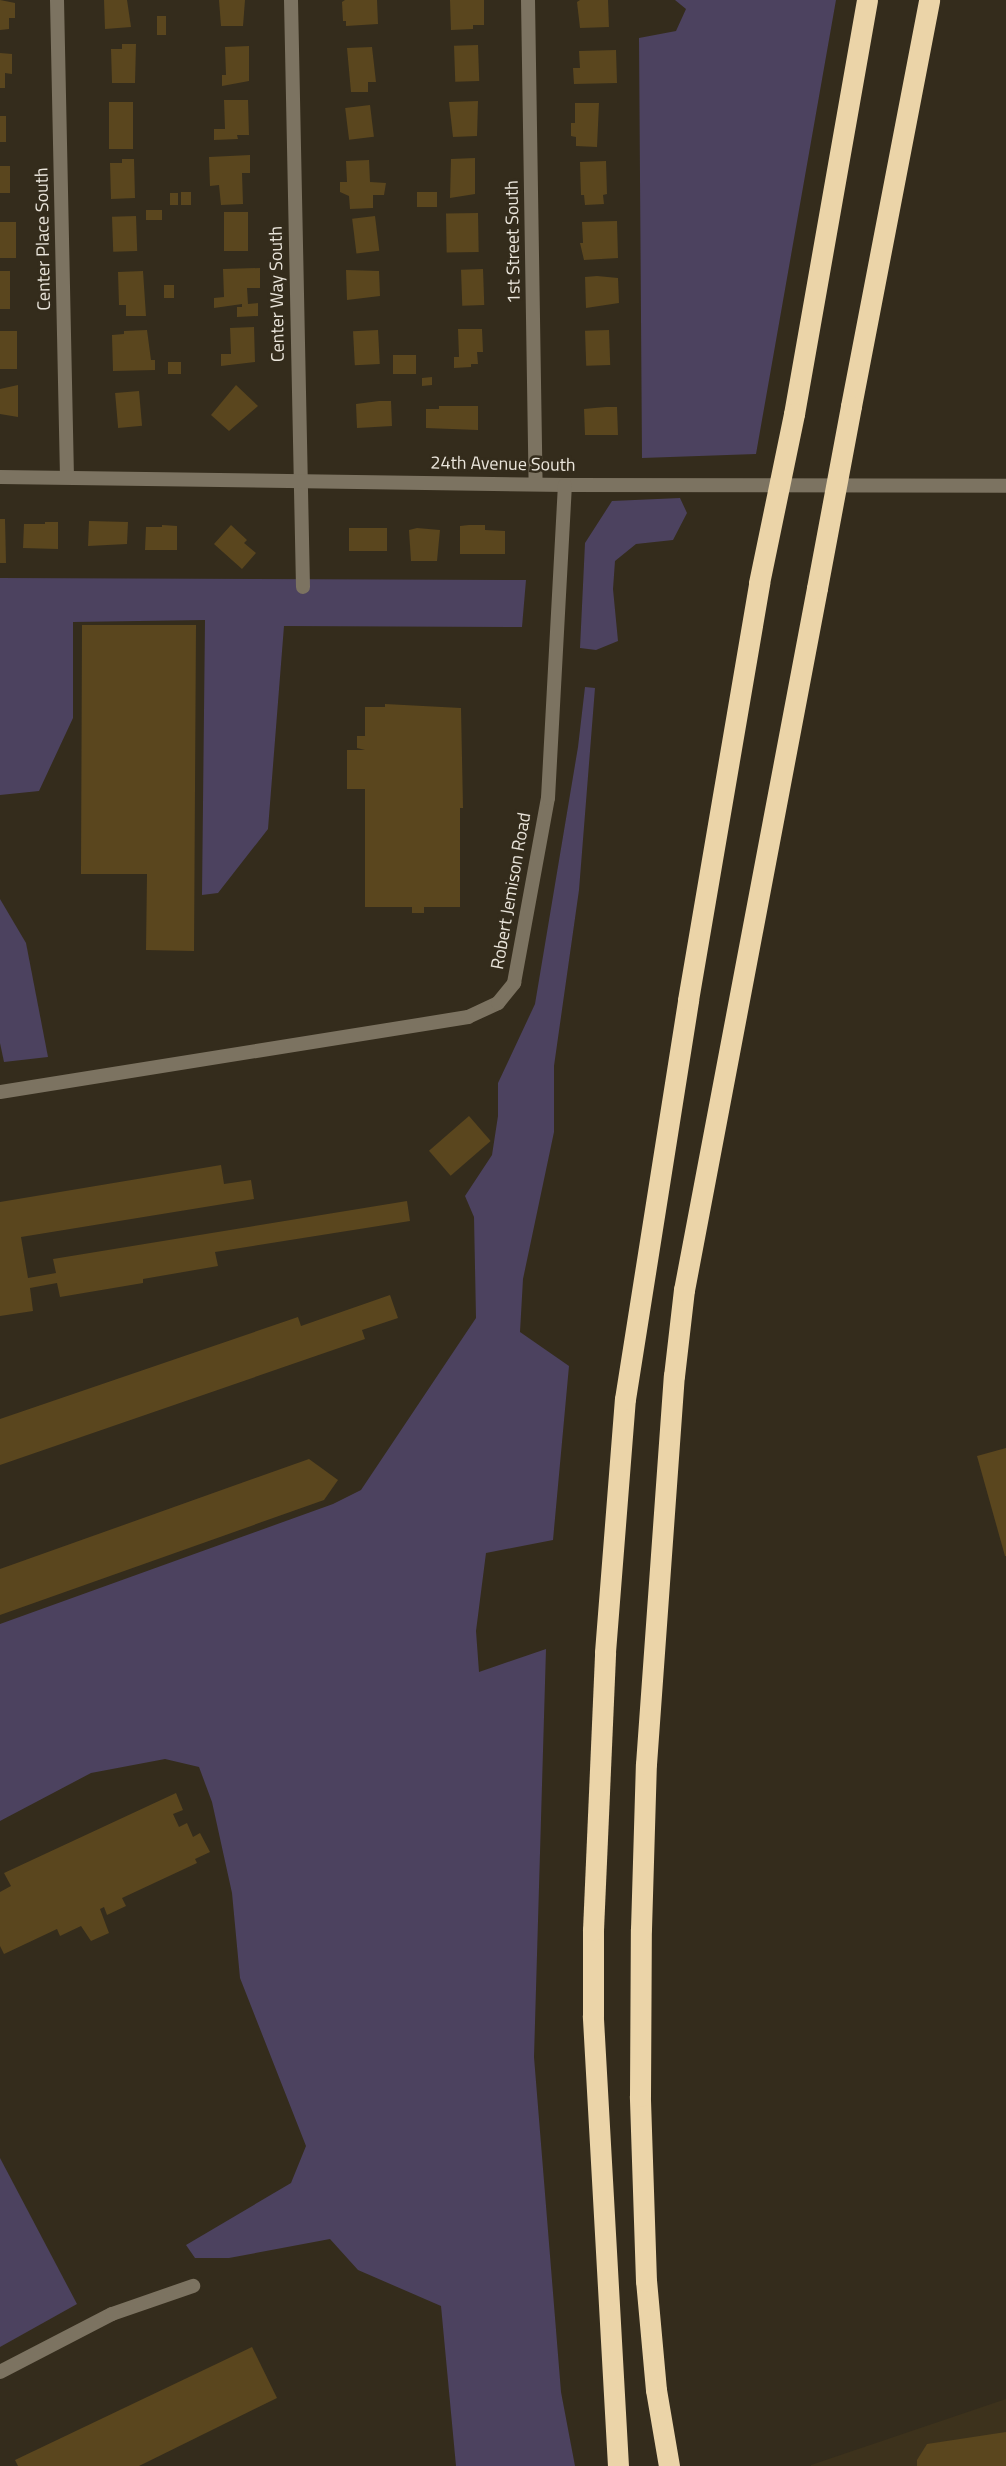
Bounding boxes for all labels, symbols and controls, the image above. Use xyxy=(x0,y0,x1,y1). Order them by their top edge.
street label: Center Place South xyxy=(31,167,55,311)
street label: 1st Street South xyxy=(501,180,525,304)
street label: Center Way South xyxy=(265,226,289,362)
street label: 24th Avenue South xyxy=(430,452,576,476)
street label: Robert Jemison Road xyxy=(487,811,535,971)

